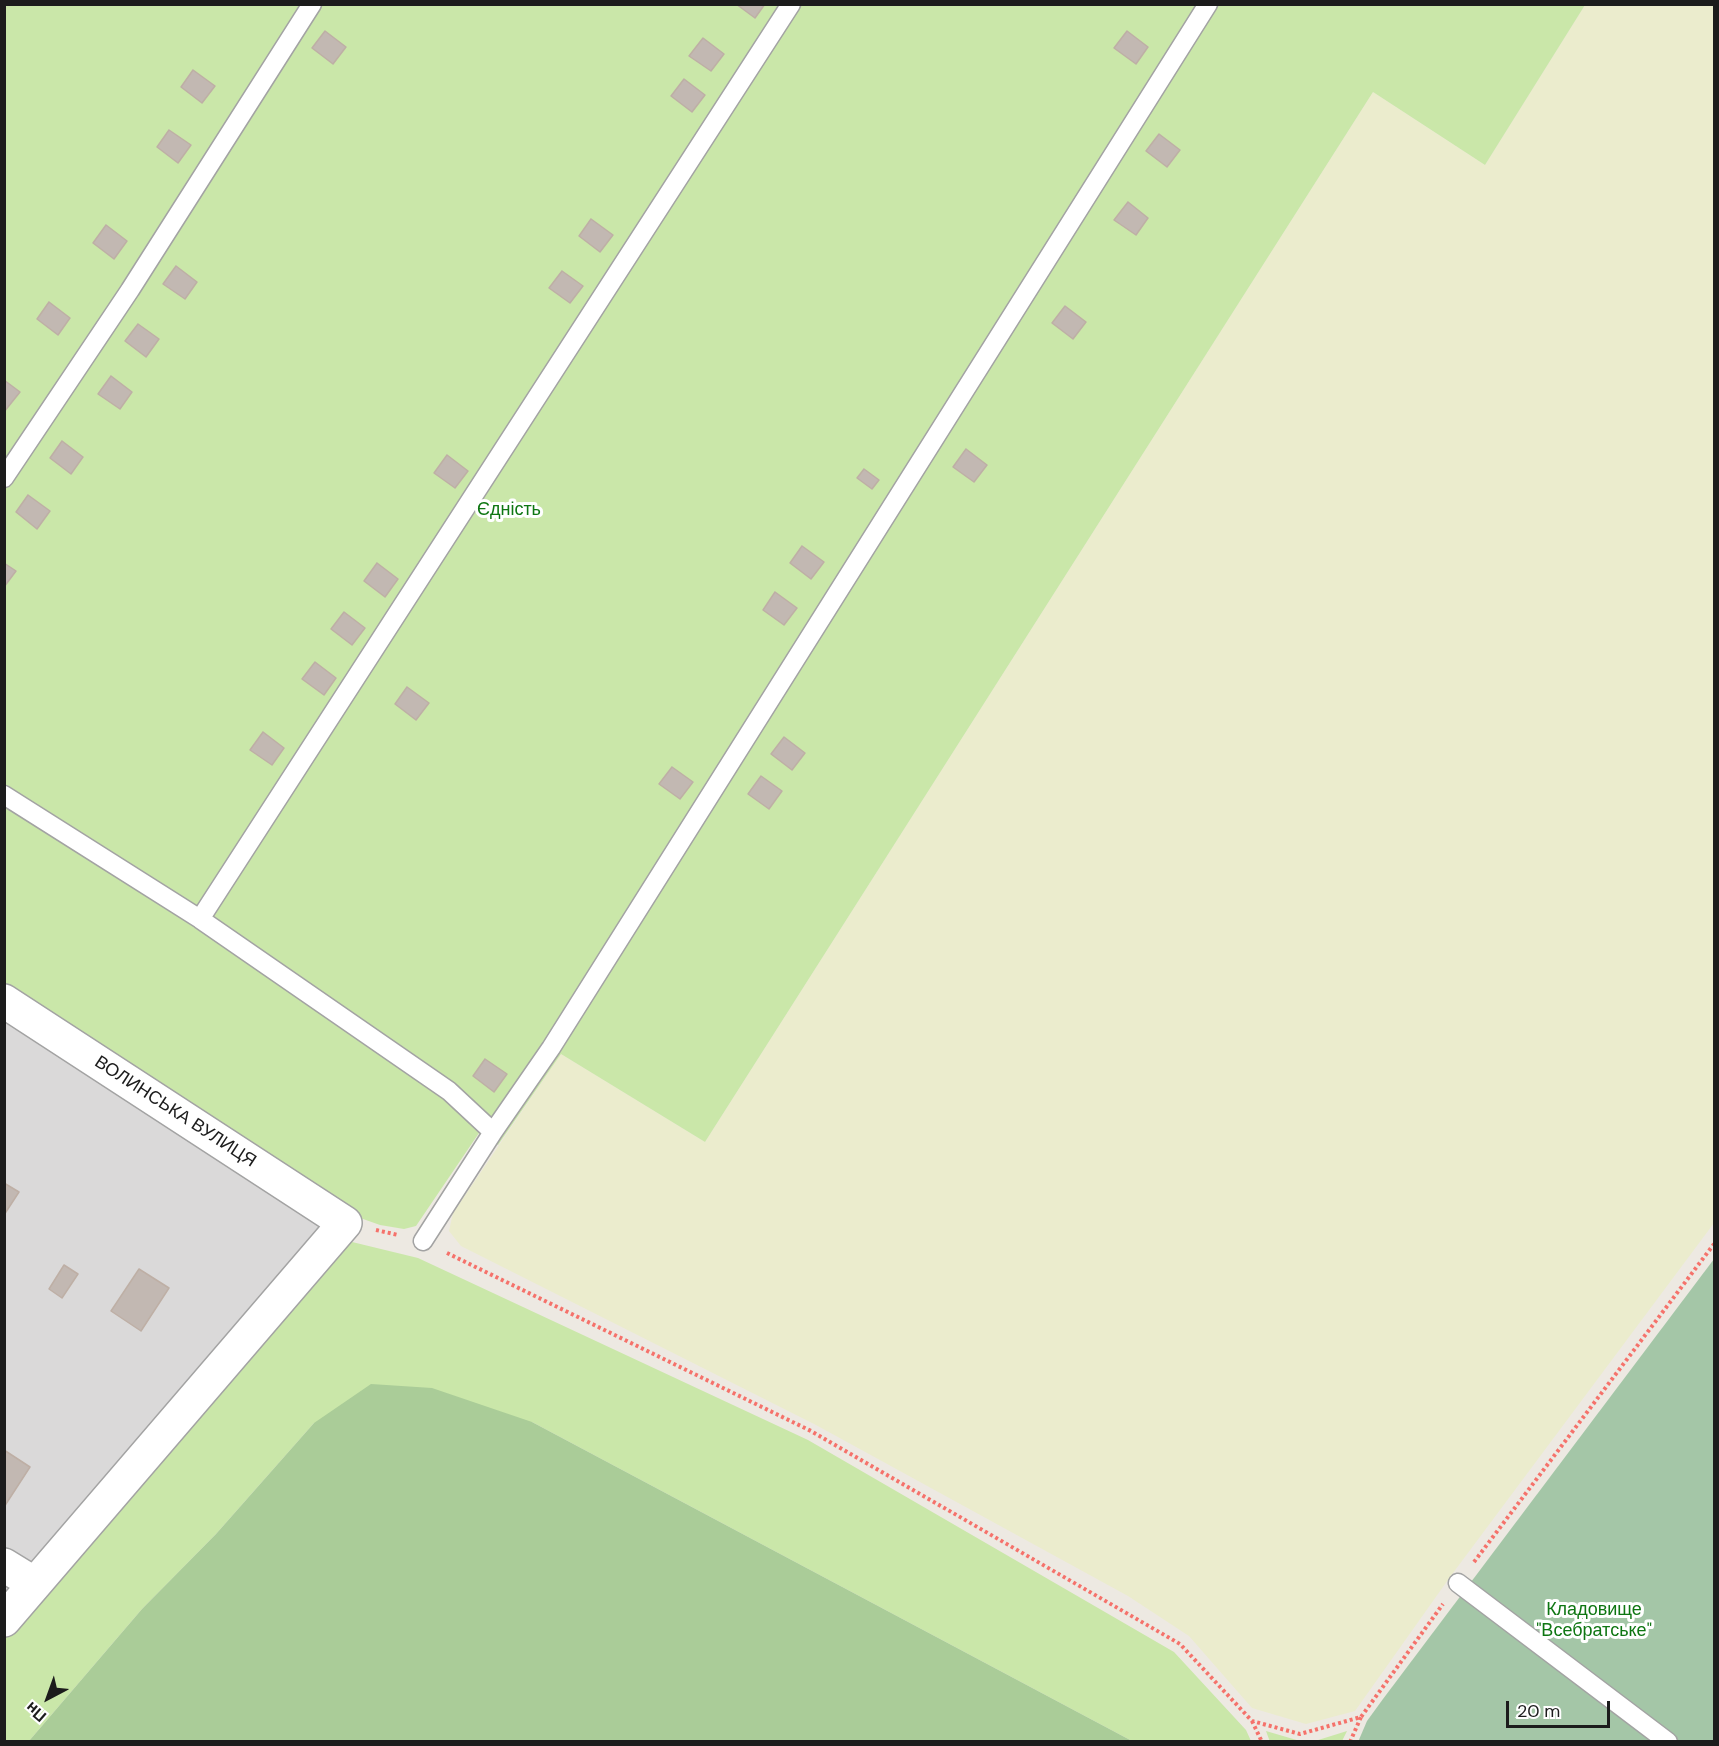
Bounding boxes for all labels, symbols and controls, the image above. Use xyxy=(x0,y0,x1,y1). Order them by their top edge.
park label: Єдність xyxy=(477,499,541,521)
street label: ВОЛИНСЬКА ВУЛИЦЯ xyxy=(90,1052,260,1172)
park label: Кладовище "Всебратське" xyxy=(1536,1599,1652,1642)
north arrow xyxy=(18,1668,78,1728)
scale bar xyxy=(1509,1689,1612,1727)
text: Пн xyxy=(21,1697,51,1727)
text: 20 m xyxy=(1517,1699,1560,1723)

